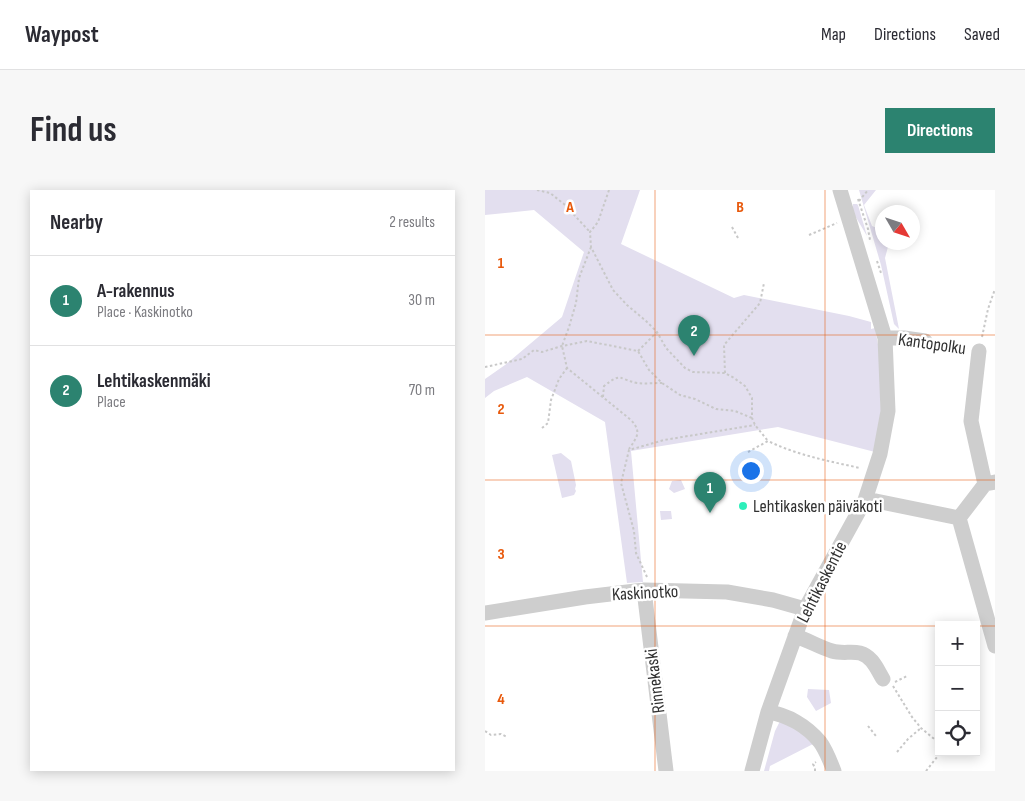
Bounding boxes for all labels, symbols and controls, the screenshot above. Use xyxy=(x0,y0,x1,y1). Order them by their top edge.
text: Waypost xyxy=(25,20,99,49)
text: Map xyxy=(821,24,846,45)
text: Directions xyxy=(874,24,936,45)
text: Saved xyxy=(964,24,1000,45)
button: Directions xyxy=(885,108,995,153)
text: Find us xyxy=(30,109,117,152)
text: A xyxy=(565,198,574,217)
text: B xyxy=(736,198,744,217)
north arrow xyxy=(875,205,920,250)
text: Nearby xyxy=(50,210,103,235)
text: 2 results xyxy=(389,213,435,232)
text: 1 xyxy=(498,254,505,273)
text: A-rakennus xyxy=(97,280,175,303)
text: 1 xyxy=(63,291,69,310)
text: 30 m xyxy=(408,291,435,310)
text: Place · Kaskinotko xyxy=(97,303,193,322)
pin: 2 xyxy=(678,315,710,356)
street label: Kantopolku xyxy=(897,329,967,359)
text: Lehtikaskenmäki xyxy=(97,370,211,393)
text: 2 xyxy=(62,381,70,400)
text: 70 m xyxy=(409,381,435,400)
text: Place xyxy=(97,393,126,412)
text: 2 xyxy=(497,400,505,419)
your location xyxy=(738,458,764,484)
pin: 1 xyxy=(694,472,726,513)
place label: Lehtikasken päiväkoti xyxy=(753,496,882,517)
marker: Lehtikasken päiväkoti xyxy=(737,500,749,512)
street label: Lehtikaskentie xyxy=(793,538,851,626)
text: 3 xyxy=(497,545,505,564)
street label: Kaskinotko xyxy=(611,581,679,605)
map controls xyxy=(935,621,980,756)
button: + xyxy=(935,621,980,666)
street label: Rinnekaski xyxy=(641,648,669,714)
button: − xyxy=(935,666,980,711)
text: 4 xyxy=(497,690,505,709)
button: locate xyxy=(935,711,980,756)

